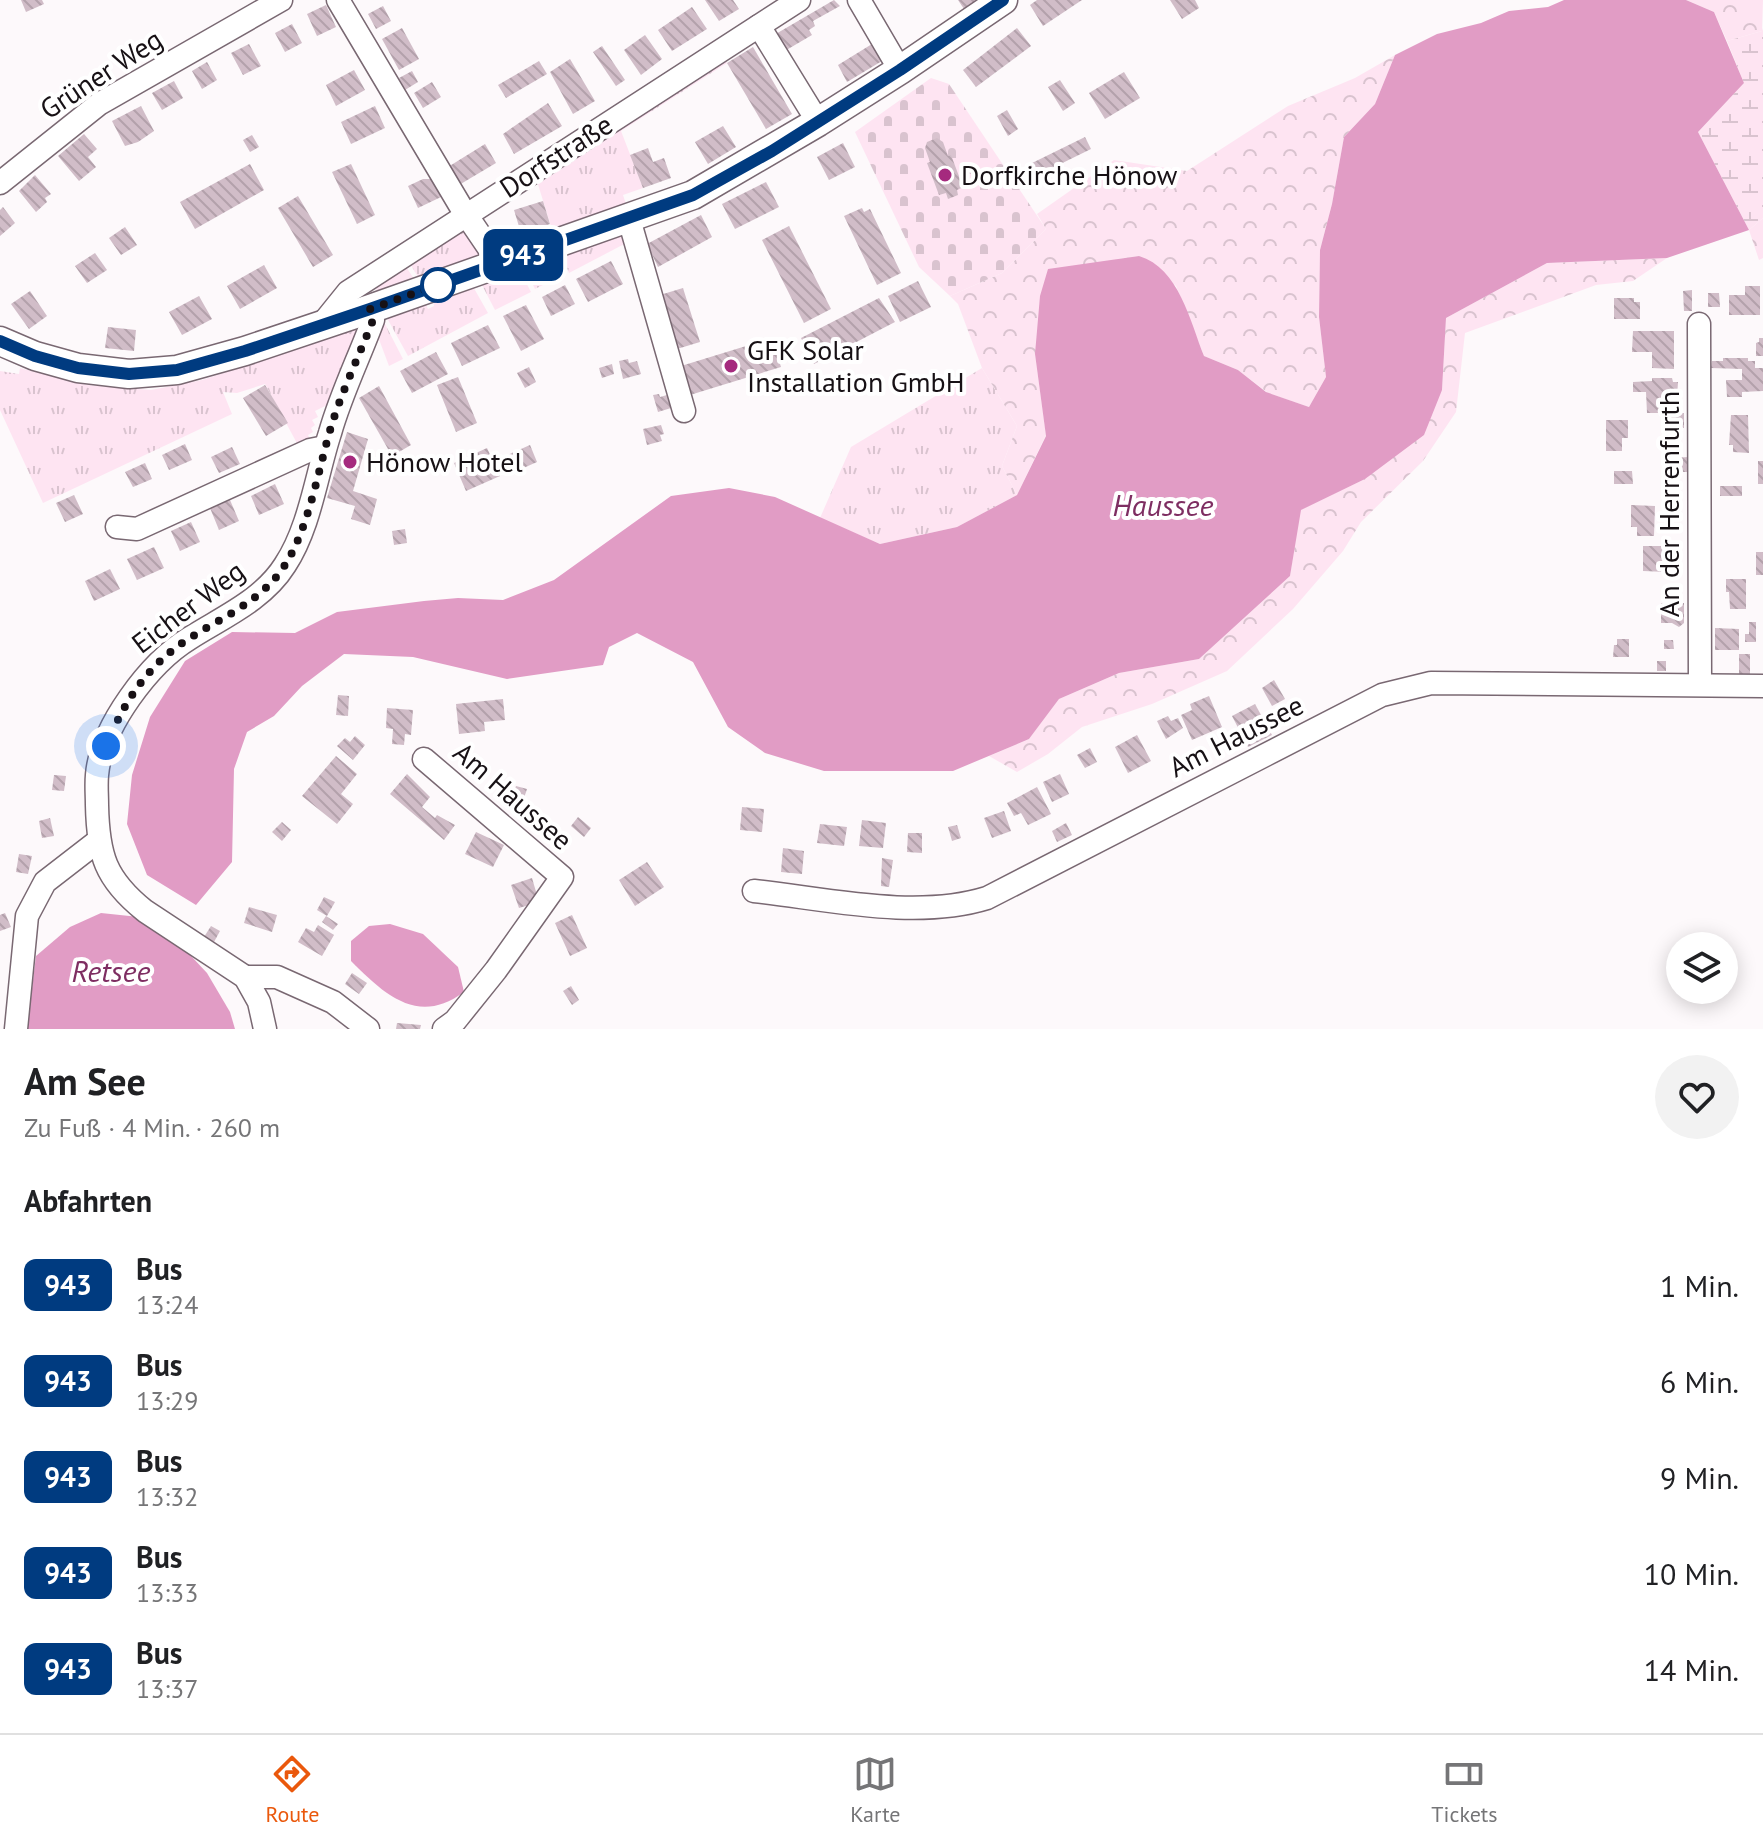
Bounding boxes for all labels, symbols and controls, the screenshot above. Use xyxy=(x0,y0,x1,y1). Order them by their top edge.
street label: Grüner Weg xyxy=(32,20,169,127)
street label: Dorfstraße xyxy=(492,105,619,206)
place label: Dorfkirche Hönow xyxy=(961,156,1178,193)
marker: Dorfkirche Hönow xyxy=(936,166,954,184)
line badge: 943 xyxy=(477,229,569,281)
text: 943 xyxy=(499,236,547,273)
unlabelled marker xyxy=(421,268,455,302)
place label: GFK Solar Installation GmbH xyxy=(747,331,964,400)
marker: GFK Solar Installation GmbH xyxy=(722,357,740,375)
street label: An der Herrenfurth xyxy=(1650,391,1687,617)
place label: Hönow Hotel xyxy=(366,443,523,480)
marker: Hönow Hotel xyxy=(341,453,359,471)
water label: Haussee xyxy=(1113,485,1213,524)
street label: Eicher Weg xyxy=(124,552,252,661)
street label: Am Haussee xyxy=(1162,686,1309,785)
your location xyxy=(86,726,126,766)
street label: Am Haussee xyxy=(446,734,581,858)
map controls xyxy=(1666,932,1738,1004)
button: layers xyxy=(1666,932,1738,1004)
water label: Retsee xyxy=(72,951,151,990)
button: heart xyxy=(1655,1055,1739,1139)
text: Am See xyxy=(24,1056,146,1105)
text: Zu Fuß · 4 Min. · 260 m xyxy=(24,1111,280,1144)
text: Abfahrten xyxy=(24,1181,152,1220)
text: Bus xyxy=(136,1249,183,1288)
text: 943 xyxy=(44,1266,92,1303)
text: 1 Min. xyxy=(1660,1266,1739,1305)
text: 13:24 xyxy=(136,1288,198,1321)
text: Bus xyxy=(136,1345,183,1384)
text: 943 xyxy=(44,1362,92,1399)
text: 6 Min. xyxy=(1660,1362,1739,1401)
text: 13:29 xyxy=(136,1384,198,1417)
text: Bus xyxy=(136,1441,183,1480)
text: 943 xyxy=(44,1458,92,1495)
text: 9 Min. xyxy=(1660,1458,1739,1497)
text: 13:32 xyxy=(136,1480,198,1513)
text: Bus xyxy=(136,1537,183,1576)
text: 943 xyxy=(44,1554,92,1591)
text: 10 Min. xyxy=(1644,1554,1739,1593)
text: 13:33 xyxy=(136,1576,198,1609)
text: Bus xyxy=(136,1633,183,1672)
text: 943 xyxy=(44,1650,92,1687)
text: 14 Min. xyxy=(1644,1650,1739,1689)
text: 13:37 xyxy=(136,1672,198,1705)
tab: Route xyxy=(265,1752,319,1828)
tab: Karte xyxy=(850,1752,901,1828)
tab: Tickets xyxy=(1431,1752,1498,1828)

